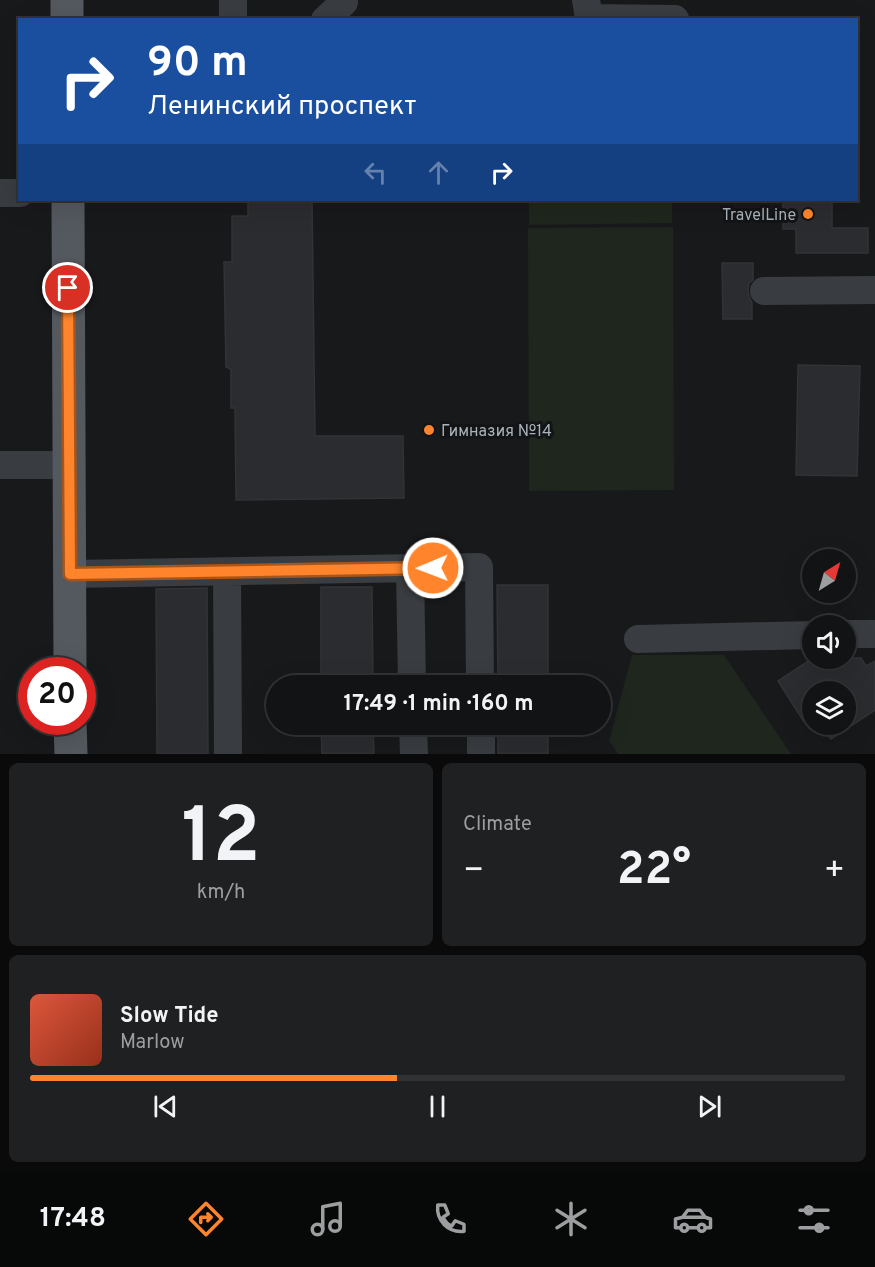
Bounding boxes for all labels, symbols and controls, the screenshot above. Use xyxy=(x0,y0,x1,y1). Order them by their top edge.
text: 90 m xyxy=(147,38,248,91)
icon: right xyxy=(48,42,126,120)
text: Ленинский проспект xyxy=(147,90,416,124)
icon: left xyxy=(359,156,392,189)
icon: ahead xyxy=(422,156,455,189)
icon: right xyxy=(485,156,518,189)
place label: TravelLine xyxy=(722,206,796,226)
marker: TravelLine xyxy=(801,207,815,221)
pin xyxy=(42,262,93,313)
icon: arrive xyxy=(51,271,84,304)
place label: Гимназия №14 xyxy=(441,422,552,442)
marker: Гимназия №14 xyxy=(422,423,436,437)
position arrow xyxy=(401,536,465,600)
north arrow xyxy=(802,549,856,603)
map controls xyxy=(802,549,856,735)
button: sound xyxy=(802,615,856,669)
speed limit sign: 20 xyxy=(18,657,96,735)
button: layers xyxy=(802,681,856,735)
text: 17:49 · 1 min · 160 m xyxy=(344,691,534,718)
text: 12 xyxy=(182,791,260,890)
text: Climate xyxy=(463,812,532,838)
text: 22° xyxy=(617,843,691,900)
text: − xyxy=(463,851,484,893)
text: + xyxy=(824,851,845,893)
text: km/h xyxy=(197,880,245,906)
text: Slow Tide xyxy=(120,1003,219,1030)
text: Marlow xyxy=(120,1030,184,1056)
icon: previous xyxy=(149,1090,182,1123)
icon: pause xyxy=(421,1090,454,1123)
icon: next xyxy=(693,1090,726,1123)
icon: directions xyxy=(185,1198,227,1240)
icon: music xyxy=(307,1198,349,1240)
icon: phone xyxy=(429,1198,471,1240)
icon: climate xyxy=(550,1198,592,1240)
icon: car xyxy=(672,1198,714,1240)
icon: filters xyxy=(793,1198,835,1240)
text: 17:48 xyxy=(40,1202,106,1236)

